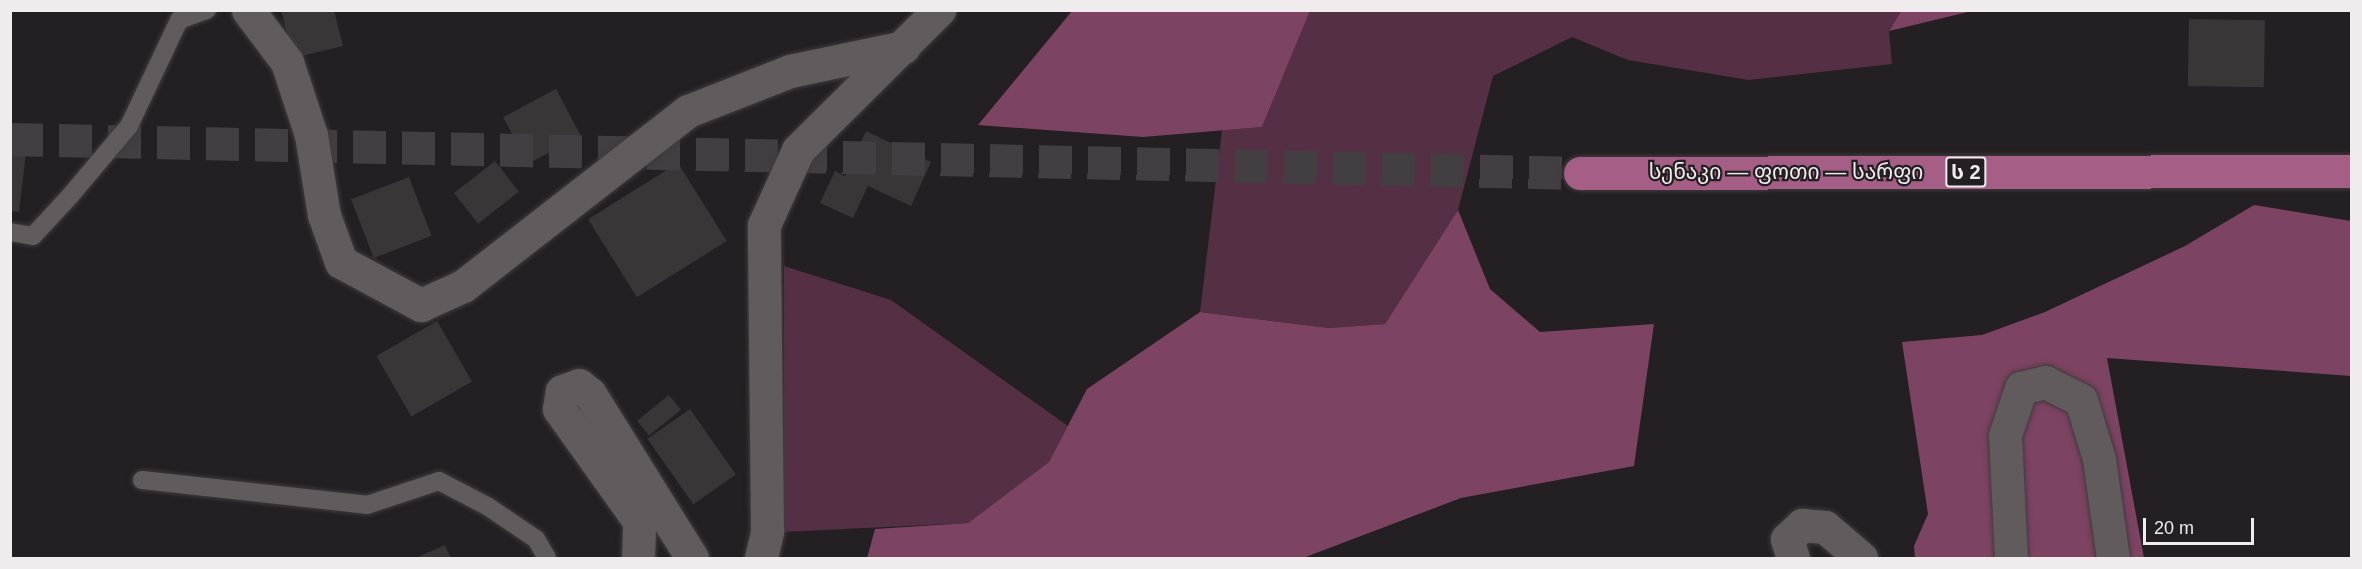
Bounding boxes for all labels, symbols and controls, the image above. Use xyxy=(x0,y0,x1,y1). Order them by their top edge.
road number: ს 2 xyxy=(1945,155,1987,189)
street label: სენაკი — ფოთი — სარფი xyxy=(1649,159,1923,185)
scale bar xyxy=(2146,506,2257,544)
text: 20 m xyxy=(2154,518,2194,538)

